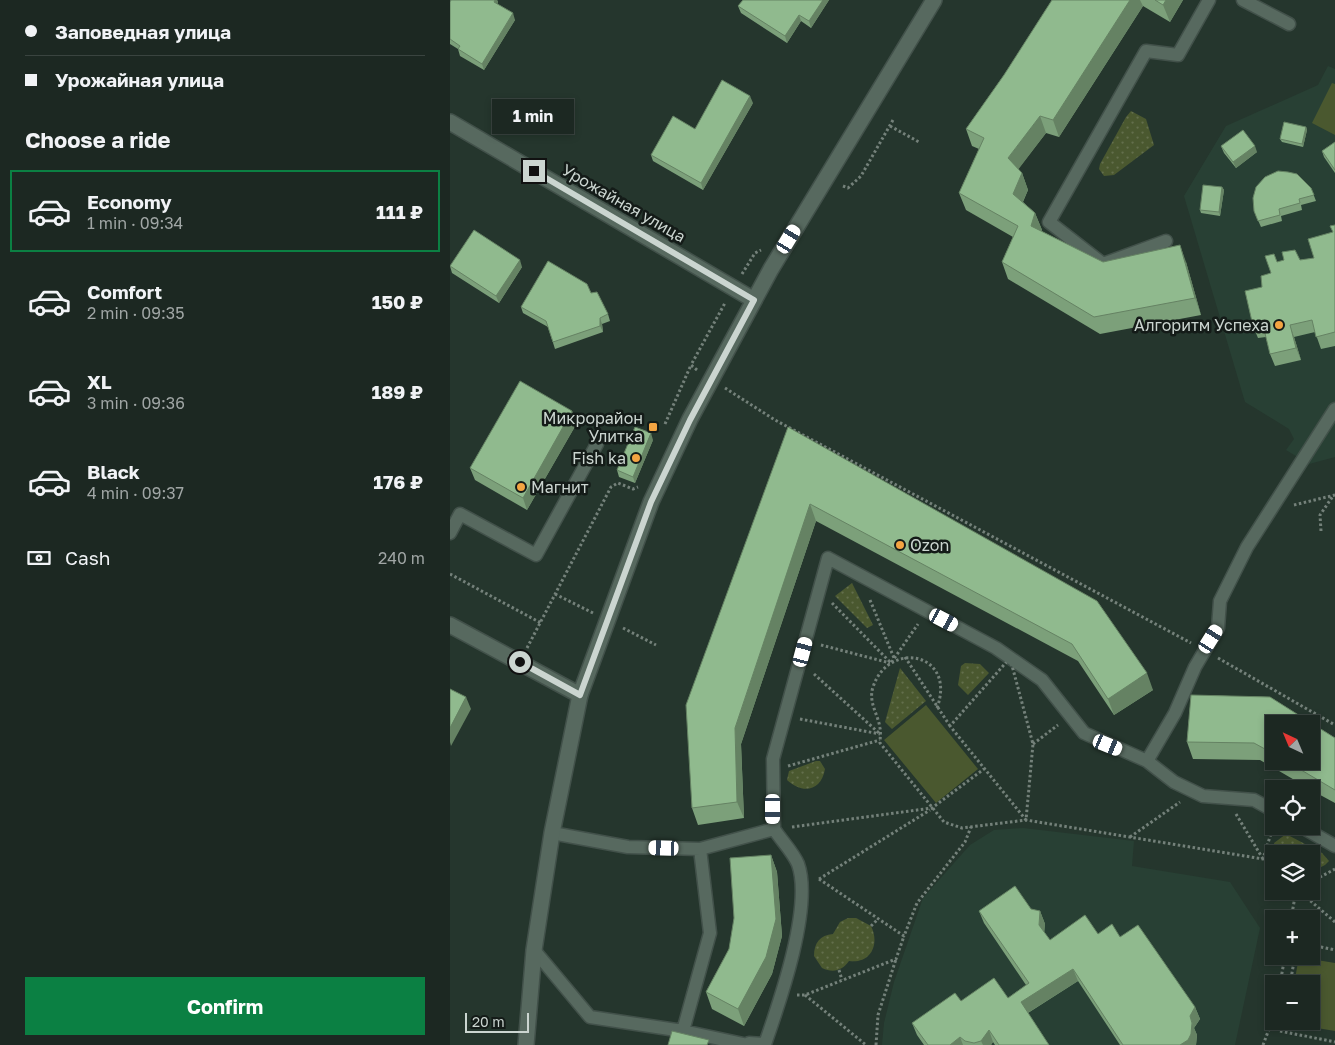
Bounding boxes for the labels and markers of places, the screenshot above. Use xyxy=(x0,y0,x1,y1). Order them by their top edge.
place label: Алгоритм Успеха xyxy=(1134,315,1269,335)
marker: Алгоритм Успеха xyxy=(1273,319,1285,331)
place label: Микрорайон Улитка xyxy=(543,408,643,446)
marker: Микрорайон Улитка xyxy=(647,421,659,433)
place label: Fish ka xyxy=(572,448,626,468)
marker: Fish ka xyxy=(630,452,642,464)
place label: Магнит xyxy=(531,477,589,497)
marker: Магнит xyxy=(515,481,527,493)
place label: Ozon xyxy=(910,535,949,555)
marker: Ozon xyxy=(894,539,906,551)

